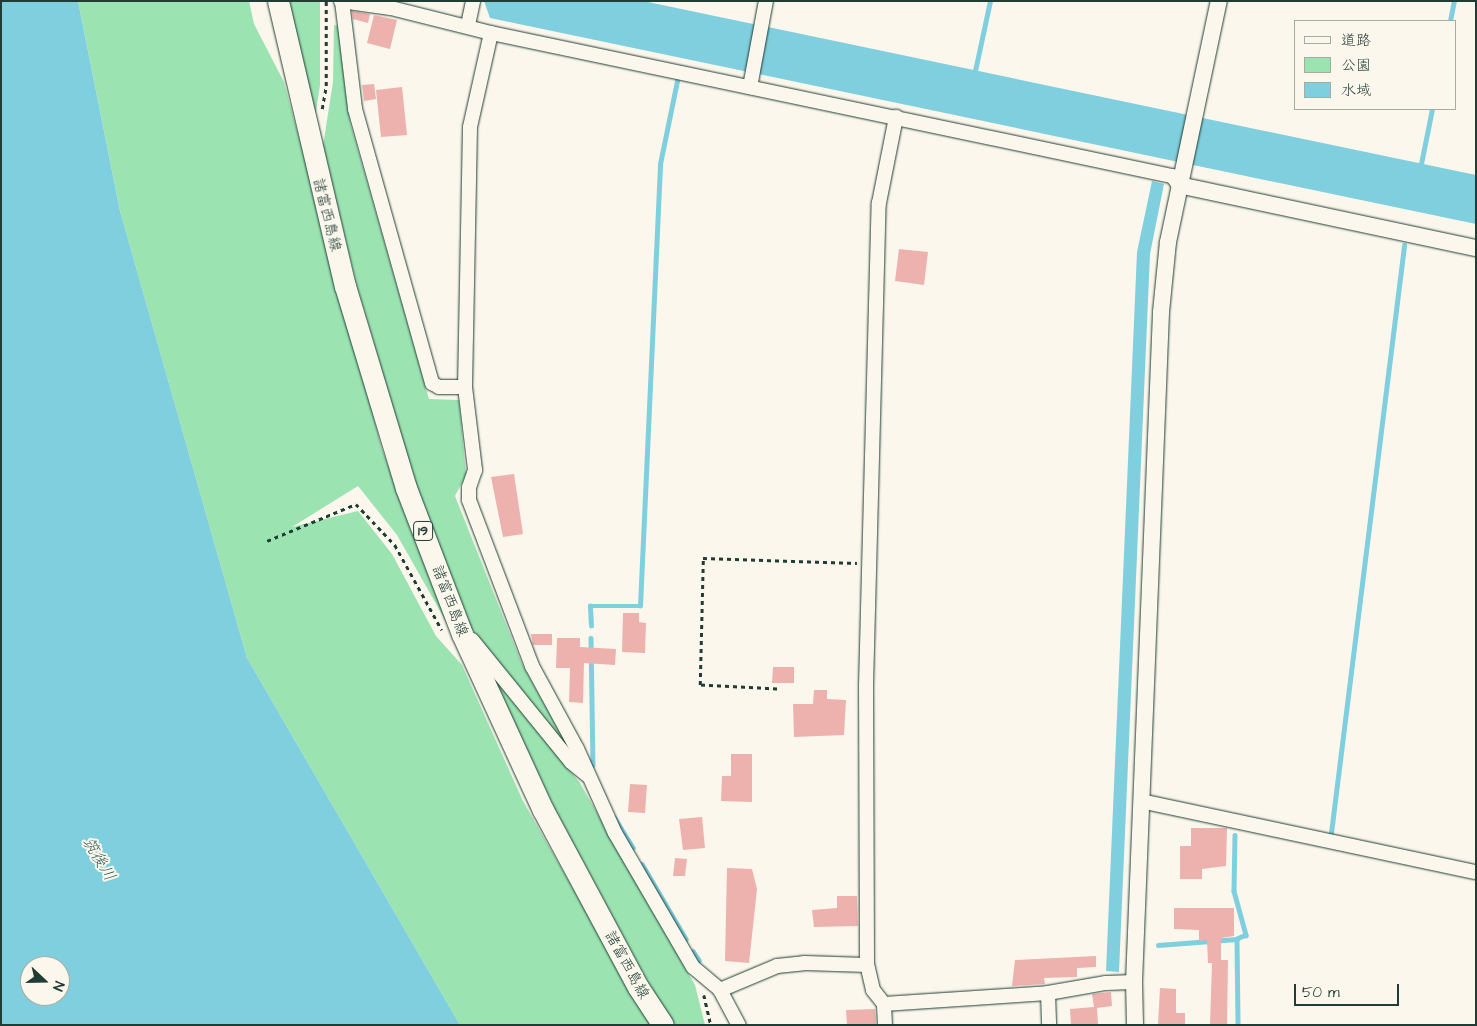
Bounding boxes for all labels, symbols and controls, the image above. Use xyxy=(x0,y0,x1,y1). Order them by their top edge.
legend xyxy=(1294,20,1457,110)
text: 道路 xyxy=(1341,30,1371,51)
text: 公園 xyxy=(1341,55,1371,76)
text: 水域 xyxy=(1341,80,1371,101)
street label: 諸富西島線 xyxy=(309,176,345,254)
road number: 19 xyxy=(413,520,433,542)
street label: 諸富西島線 xyxy=(428,563,472,639)
water label: 筑後川 xyxy=(78,833,120,885)
street label: 諸富西島線 xyxy=(601,928,653,1002)
north arrow xyxy=(20,956,70,1006)
scale bar xyxy=(1297,974,1402,1006)
text: N xyxy=(47,978,69,994)
text: 50 m xyxy=(1302,982,1340,1003)

